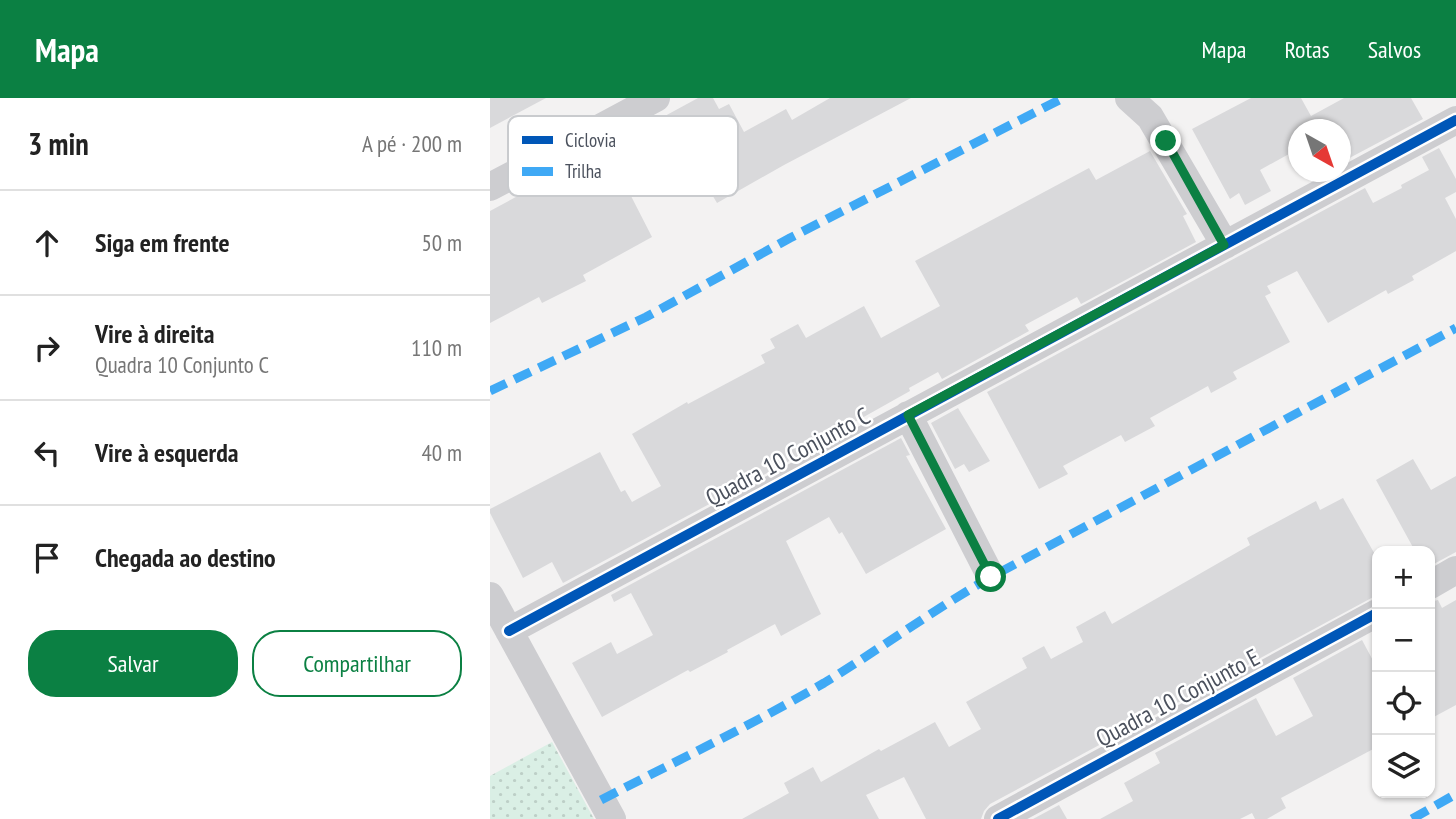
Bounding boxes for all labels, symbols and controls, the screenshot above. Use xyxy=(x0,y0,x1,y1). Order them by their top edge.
text: Mapa xyxy=(35,28,99,71)
text: Mapa xyxy=(1202,34,1246,65)
text: Rotas xyxy=(1284,34,1330,65)
text: Salvos xyxy=(1368,34,1421,65)
legend xyxy=(508,116,738,196)
north arrow xyxy=(1288,119,1351,182)
text: 3 min xyxy=(28,124,89,163)
route end xyxy=(1150,125,1181,156)
text: Ciclovia xyxy=(565,128,616,152)
text: A pé · 200 m xyxy=(362,129,462,158)
text: Trilha xyxy=(565,159,602,183)
icon: ahead xyxy=(28,224,66,262)
text: Siga em frente xyxy=(95,226,230,259)
text: 50 m xyxy=(421,228,462,257)
text: Vire à direita xyxy=(95,317,214,350)
icon: right xyxy=(28,329,66,367)
text: 110 m xyxy=(411,333,462,362)
text: Quadra 10 Conjunto C xyxy=(95,350,269,379)
street label: Quadra 10 Conjunto C xyxy=(700,400,875,513)
icon: left xyxy=(28,434,66,472)
text: Vire à esquerda xyxy=(95,436,238,469)
text: 40 m xyxy=(421,438,462,467)
icon: arrive xyxy=(28,539,66,577)
text: Chegada ao destino xyxy=(95,541,276,574)
map controls xyxy=(1372,546,1435,798)
button: + xyxy=(1372,546,1435,609)
route start xyxy=(975,561,1006,592)
button: − xyxy=(1372,609,1435,672)
button: Salvar xyxy=(28,630,238,697)
button: Compartilhar xyxy=(252,630,462,697)
street label: Quadra 10 Conjunto E xyxy=(1091,641,1265,754)
button: locate xyxy=(1372,672,1435,735)
button: layers xyxy=(1372,735,1435,798)

